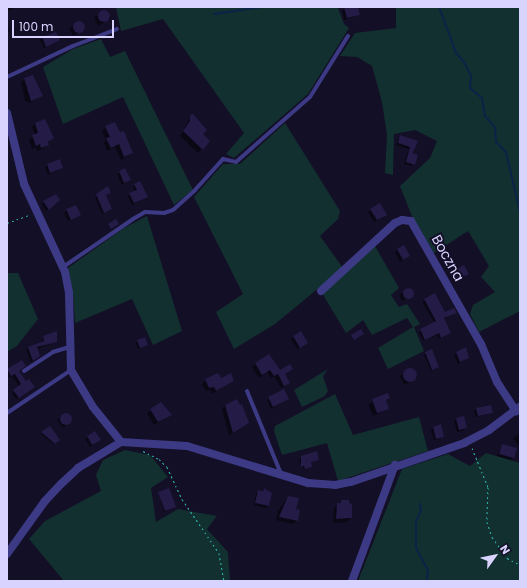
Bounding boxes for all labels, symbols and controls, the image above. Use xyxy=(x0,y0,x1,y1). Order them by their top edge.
scale bar xyxy=(14,12,116,38)
text: 100 m xyxy=(19,18,53,35)
street label: Boczna xyxy=(428,232,468,284)
north arrow xyxy=(475,536,515,576)
text: N xyxy=(496,542,514,557)

